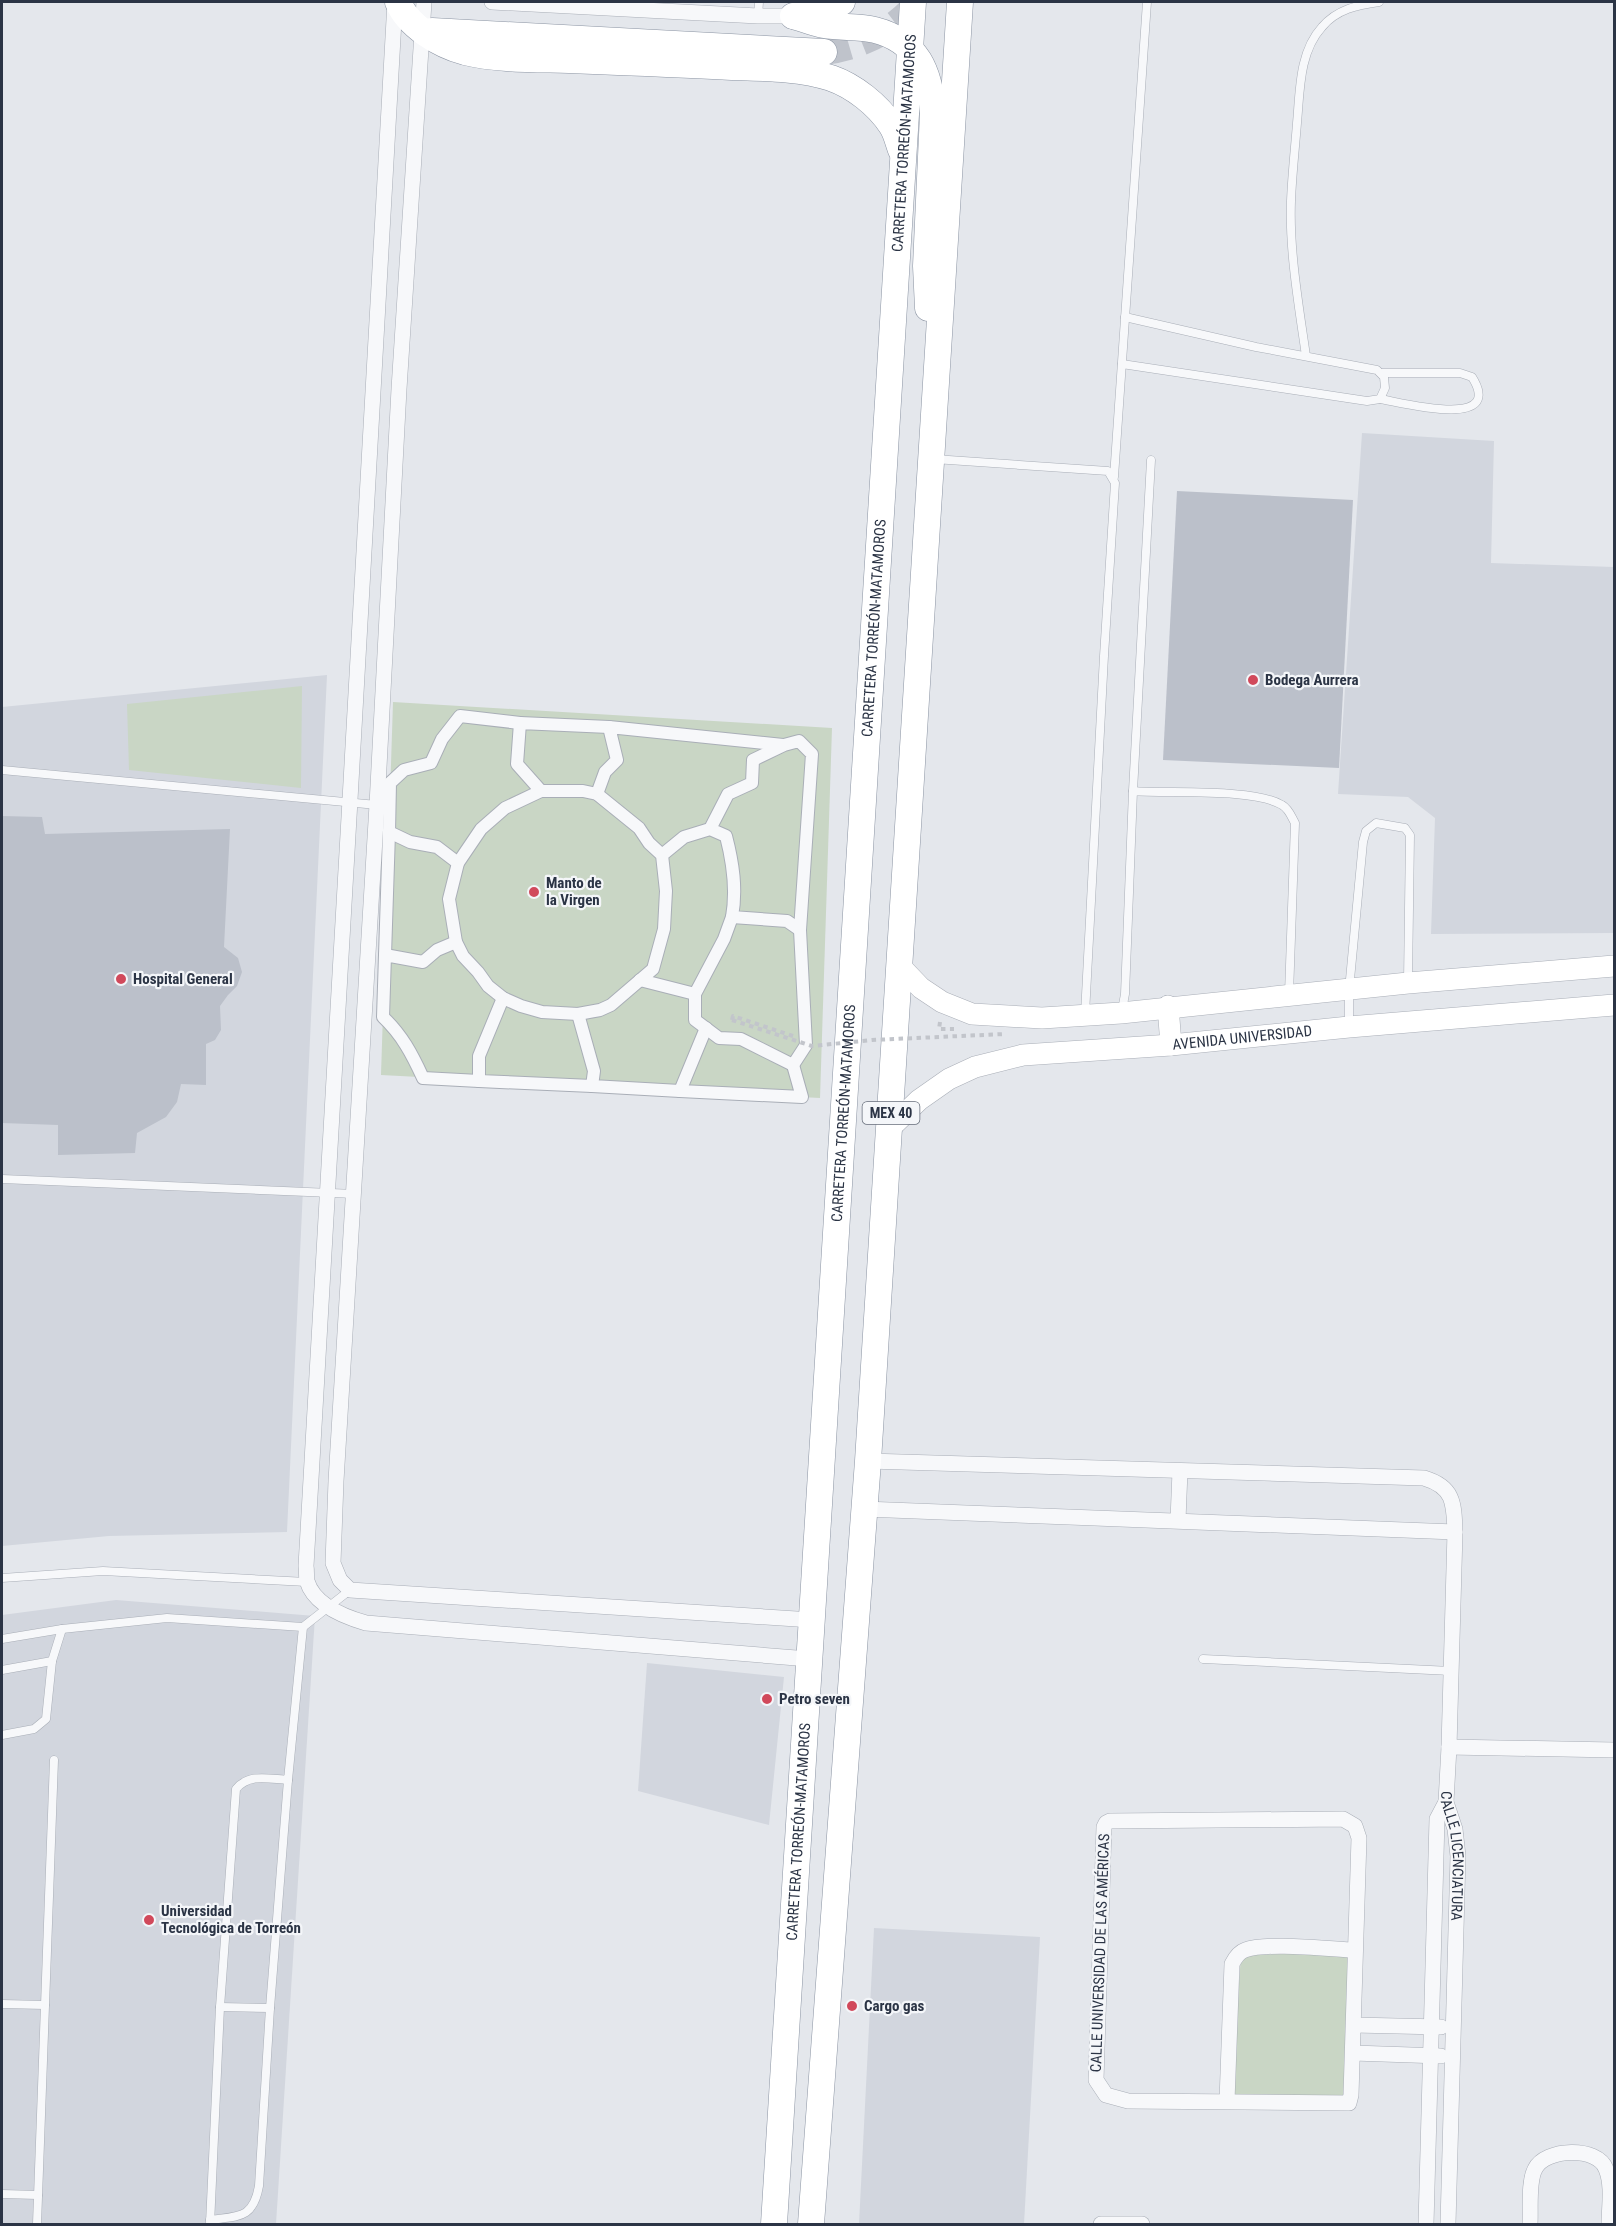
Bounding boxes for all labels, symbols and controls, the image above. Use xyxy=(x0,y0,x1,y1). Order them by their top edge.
street label: CARRETERA TORREÓN-MATAMOROS xyxy=(888,33,920,252)
street label: CARRETERA TORREÓN-MATAMOROS xyxy=(858,518,890,738)
place label: Bodega Aurrera xyxy=(1265,671,1359,689)
marker: Bodega Aurrera xyxy=(1246,673,1260,687)
place label: Manto de la Virgen xyxy=(546,874,602,909)
marker: Manto de la Virgen xyxy=(527,885,541,899)
place label: Hospital General xyxy=(133,970,233,988)
marker: Hospital General xyxy=(114,972,128,986)
street label: CARRETERA TORREÓN-MATAMOROS xyxy=(828,1004,859,1223)
street label: AVENIDA UNIVERSIDAD xyxy=(1172,1022,1313,1054)
road number: MEX 40 xyxy=(862,1102,920,1124)
place label: Petro seven xyxy=(779,1690,850,1708)
marker: Petro seven xyxy=(760,1692,774,1706)
street label: CARRETERA TORREÓN-MATAMOROS xyxy=(783,1722,814,1941)
street label: CALLE LICENCIATURA xyxy=(1437,1790,1467,1921)
street label: CALLE UNIVERSIDAD DE LAS AMÉRICAS xyxy=(1087,1833,1113,2073)
place label: Universidad Tecnológica de Torreón xyxy=(161,1902,301,1937)
marker: Universidad Tecnológica de Torreón xyxy=(142,1913,156,1927)
place label: Cargo gas xyxy=(864,1997,925,2015)
marker: Cargo gas xyxy=(845,1999,859,2013)

